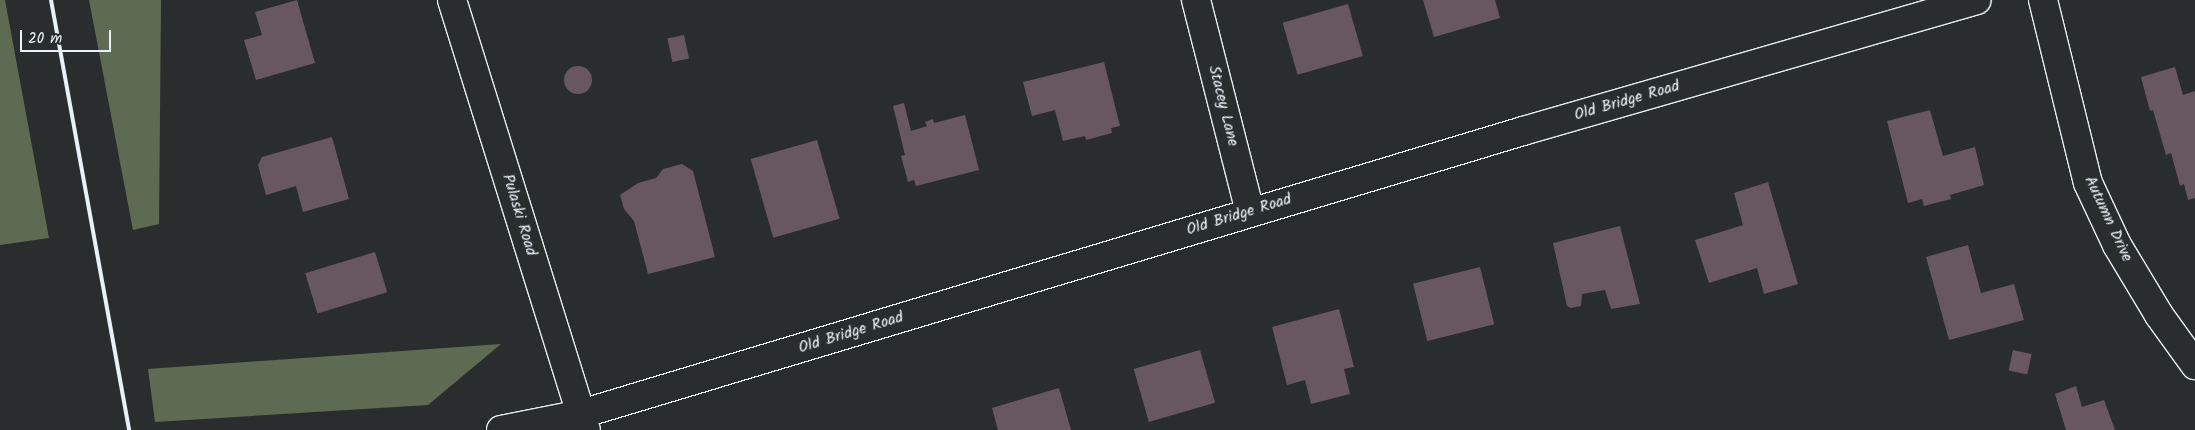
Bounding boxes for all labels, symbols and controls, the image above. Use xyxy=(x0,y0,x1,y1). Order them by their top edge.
scale bar xyxy=(22,20,114,52)
text: 20 m xyxy=(28,27,62,51)
street label: Stacey Lane xyxy=(1204,64,1242,148)
street label: Old Bridge Road xyxy=(1572,77,1682,125)
street label: Pulaski Road xyxy=(497,172,541,258)
street label: Autumn Drive xyxy=(2080,173,2136,265)
street label: Old Bridge Road xyxy=(1184,190,1294,240)
street label: Old Bridge Road xyxy=(796,308,906,358)

